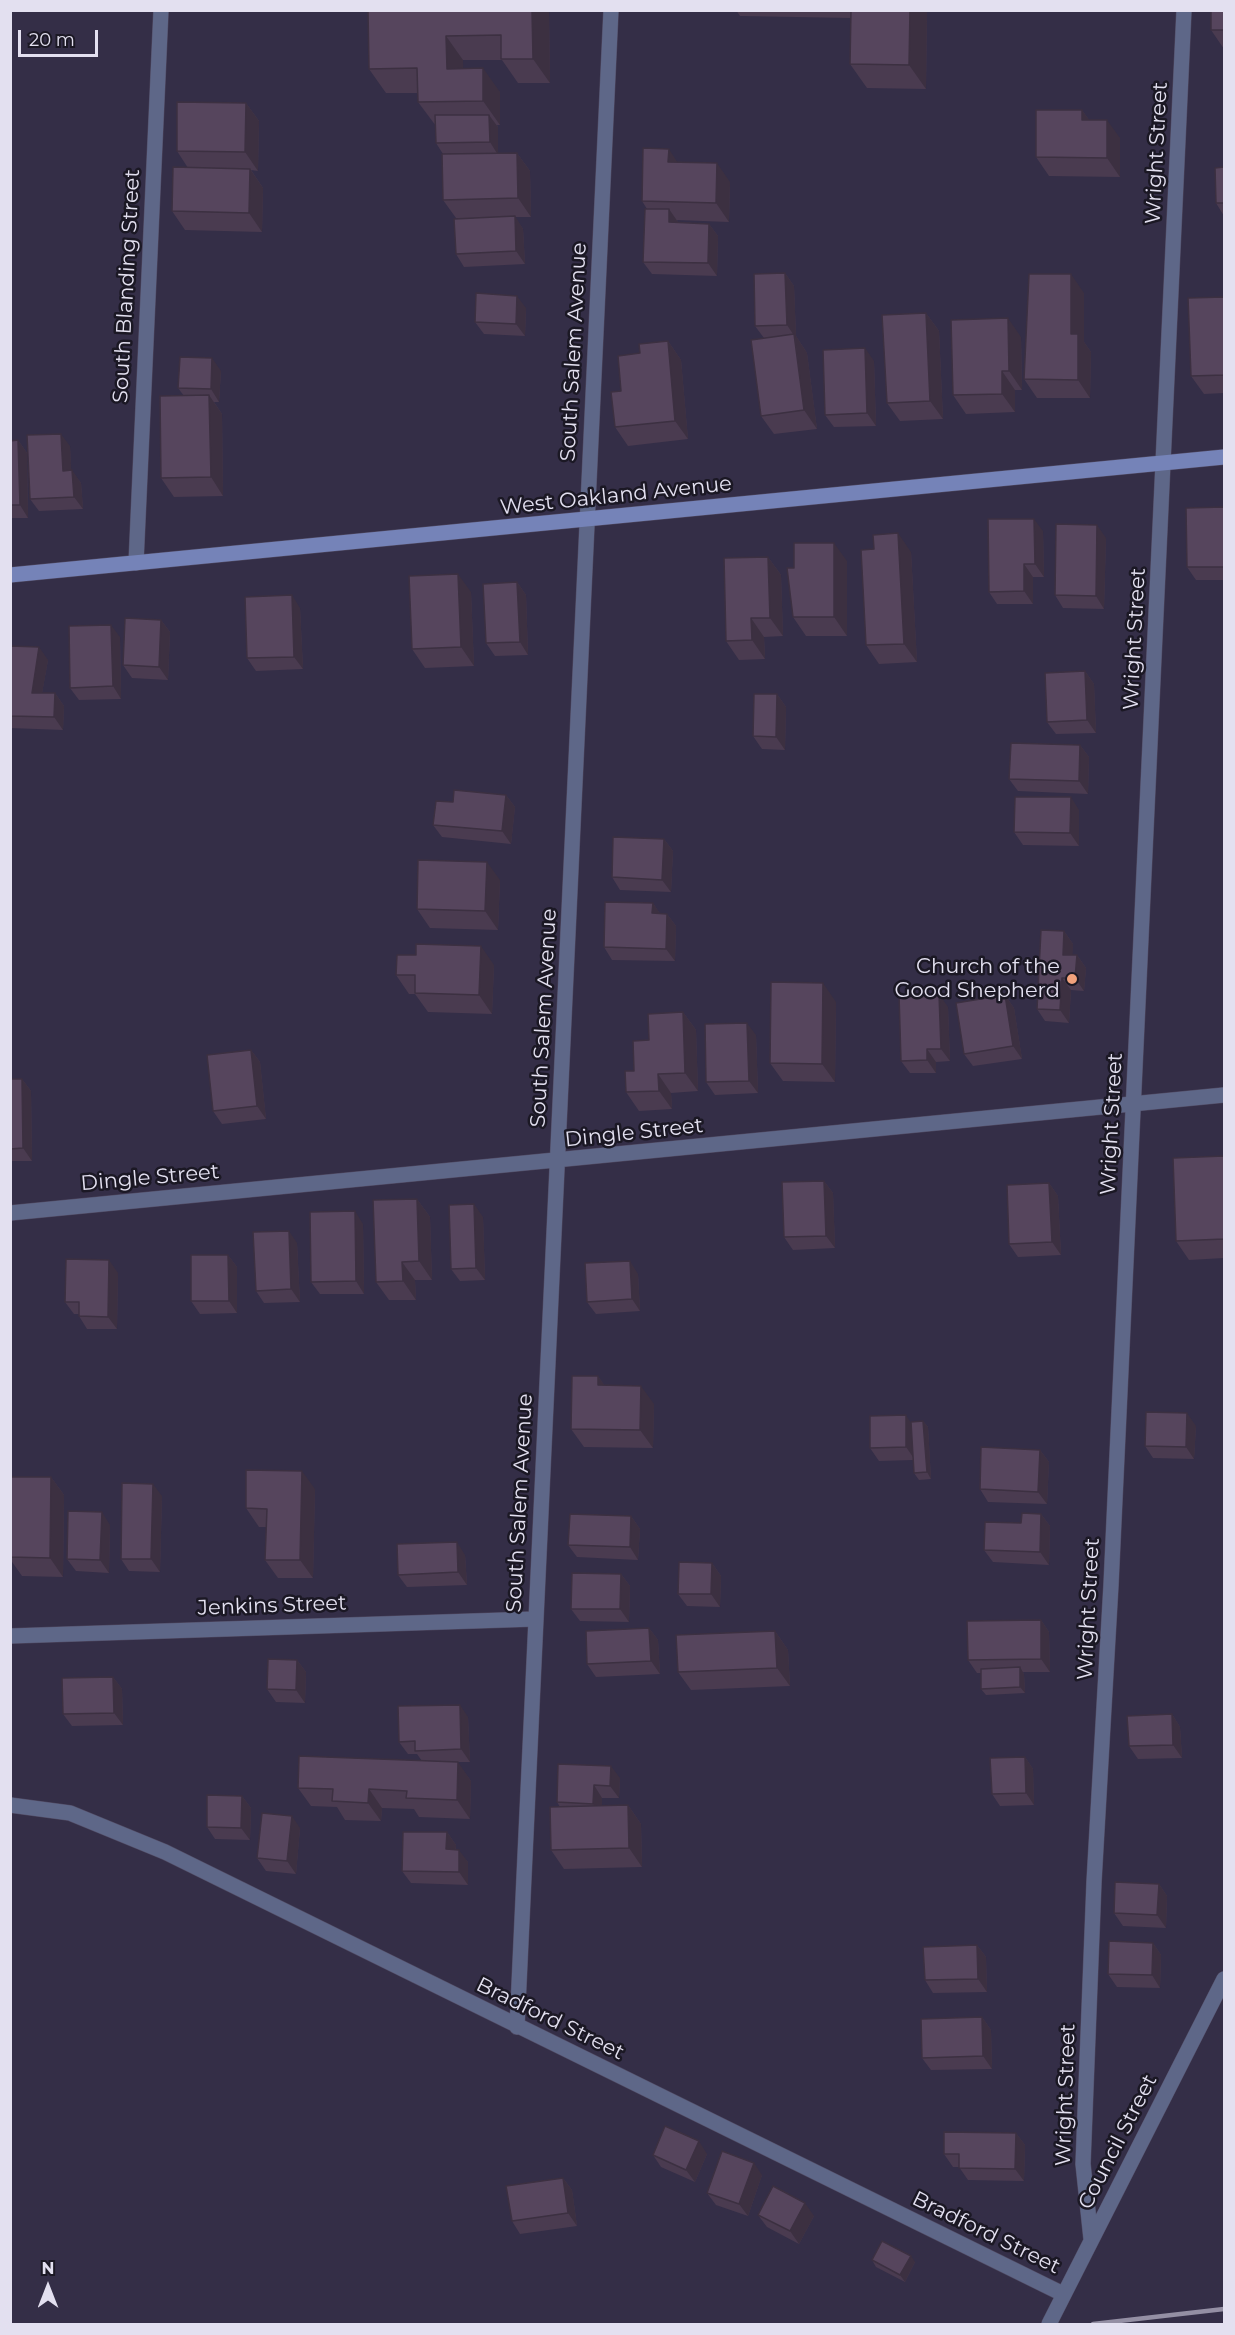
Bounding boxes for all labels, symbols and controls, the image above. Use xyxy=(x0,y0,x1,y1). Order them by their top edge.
scale bar xyxy=(21,18,100,56)
text: 20 m xyxy=(29,29,75,51)
street label: Wright Street xyxy=(1141,81,1173,225)
street label: South Blanding Street xyxy=(108,169,146,403)
street label: South Salem Avenue xyxy=(556,242,592,462)
street label: West Oakland Avenue xyxy=(499,471,733,521)
street label: Wright Street xyxy=(1119,567,1151,711)
street label: South Salem Avenue xyxy=(526,908,562,1128)
place label: Church of the Good Shepherd xyxy=(894,954,1060,1004)
marker: Church of the Good Shepherd xyxy=(1065,972,1079,986)
street label: Wright Street xyxy=(1096,1052,1128,1196)
street label: Dingle Street xyxy=(564,1113,704,1153)
street label: Dingle Street xyxy=(80,1159,220,1197)
street label: South Salem Avenue xyxy=(502,1393,538,1613)
street label: Wright Street xyxy=(1073,1537,1105,1681)
street label: Jenkins Street xyxy=(197,1591,347,1621)
street label: Bradford Street xyxy=(472,1972,628,2066)
street label: Wright Street xyxy=(1051,2023,1081,2167)
street label: Council Street xyxy=(1073,2070,1163,2214)
street label: Bradford Street xyxy=(908,2186,1064,2280)
north arrow xyxy=(18,2257,78,2317)
text: N xyxy=(42,2259,54,2278)

